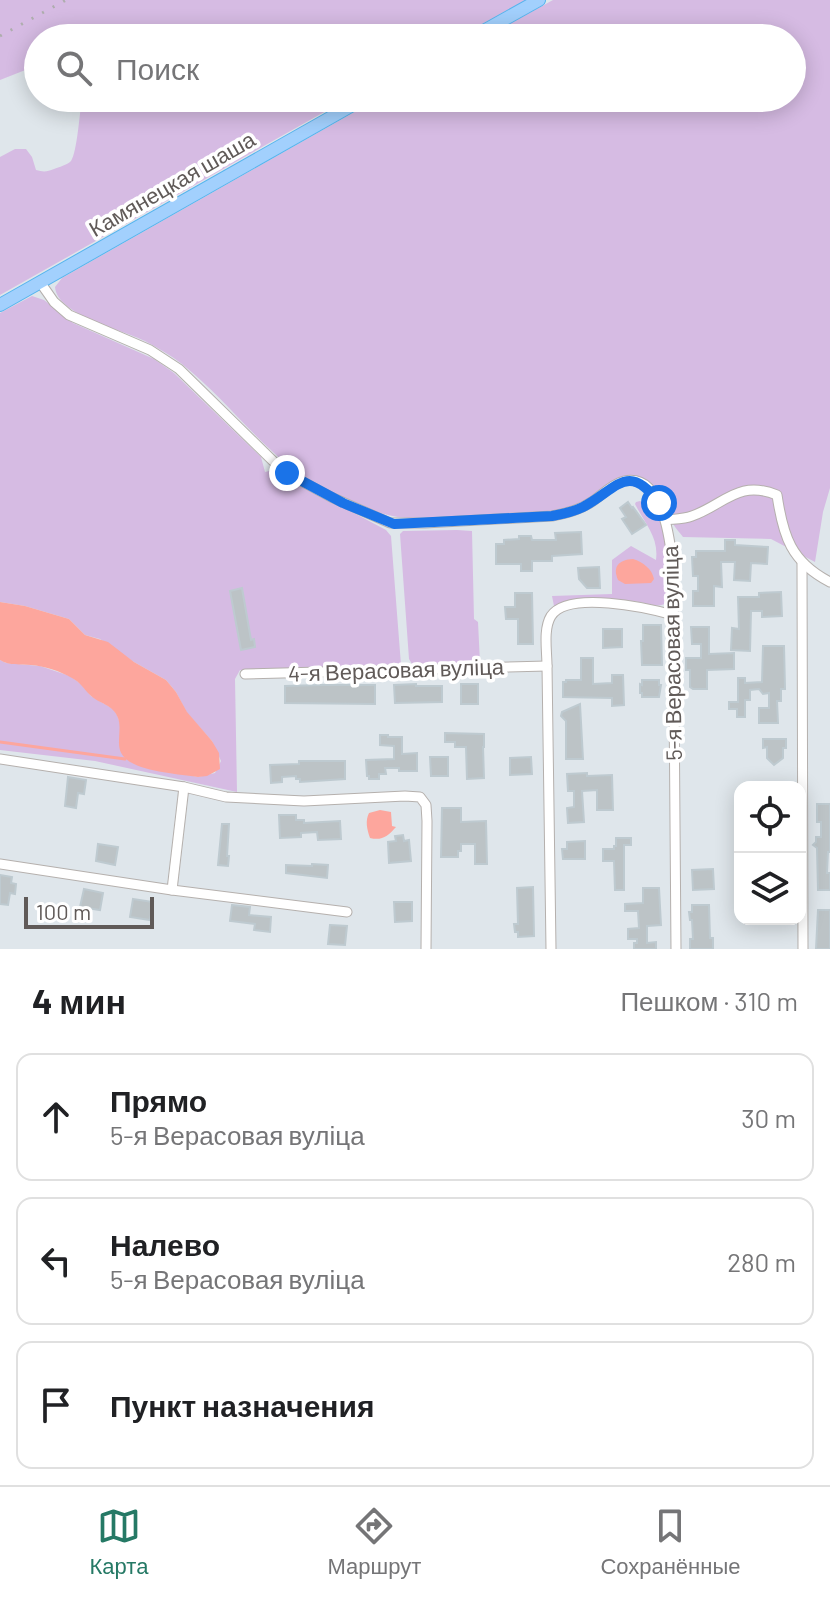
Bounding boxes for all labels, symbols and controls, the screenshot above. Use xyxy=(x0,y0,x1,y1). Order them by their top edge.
search box xyxy=(24,24,806,112)
icon: search xyxy=(52,46,96,90)
text: Поиск xyxy=(116,50,199,86)
street label: Камянецкая шаша xyxy=(84,125,260,242)
route end xyxy=(269,455,305,491)
route start xyxy=(641,485,677,521)
street label: 5-я Верасовая вуліца xyxy=(656,544,687,761)
street label: 4-я Верасовая вуліца xyxy=(287,652,505,687)
map controls xyxy=(734,781,806,925)
button: locate xyxy=(734,781,806,853)
button: layers xyxy=(734,853,806,925)
scale bar xyxy=(24,893,154,929)
text: 100 m xyxy=(36,898,91,924)
text: 4 мин xyxy=(32,980,126,1021)
text: Пешком · 310 m xyxy=(620,985,798,1016)
text: Прямо xyxy=(110,1082,207,1118)
icon: ahead xyxy=(34,1095,78,1139)
text: 30 m xyxy=(741,1102,796,1133)
text: 5-я Верасовая вуліца xyxy=(110,1119,365,1150)
text: Налево xyxy=(110,1226,220,1262)
icon: left xyxy=(34,1239,78,1283)
text: 280 m xyxy=(727,1246,796,1277)
text: 5-я Верасовая вуліца xyxy=(110,1263,365,1294)
icon: arrive xyxy=(34,1383,78,1427)
text: Пункт назначения xyxy=(110,1387,374,1423)
tab: Карта xyxy=(90,1504,148,1580)
tab: Маршрут xyxy=(328,1504,421,1580)
tab: Сохранённые xyxy=(600,1504,740,1580)

